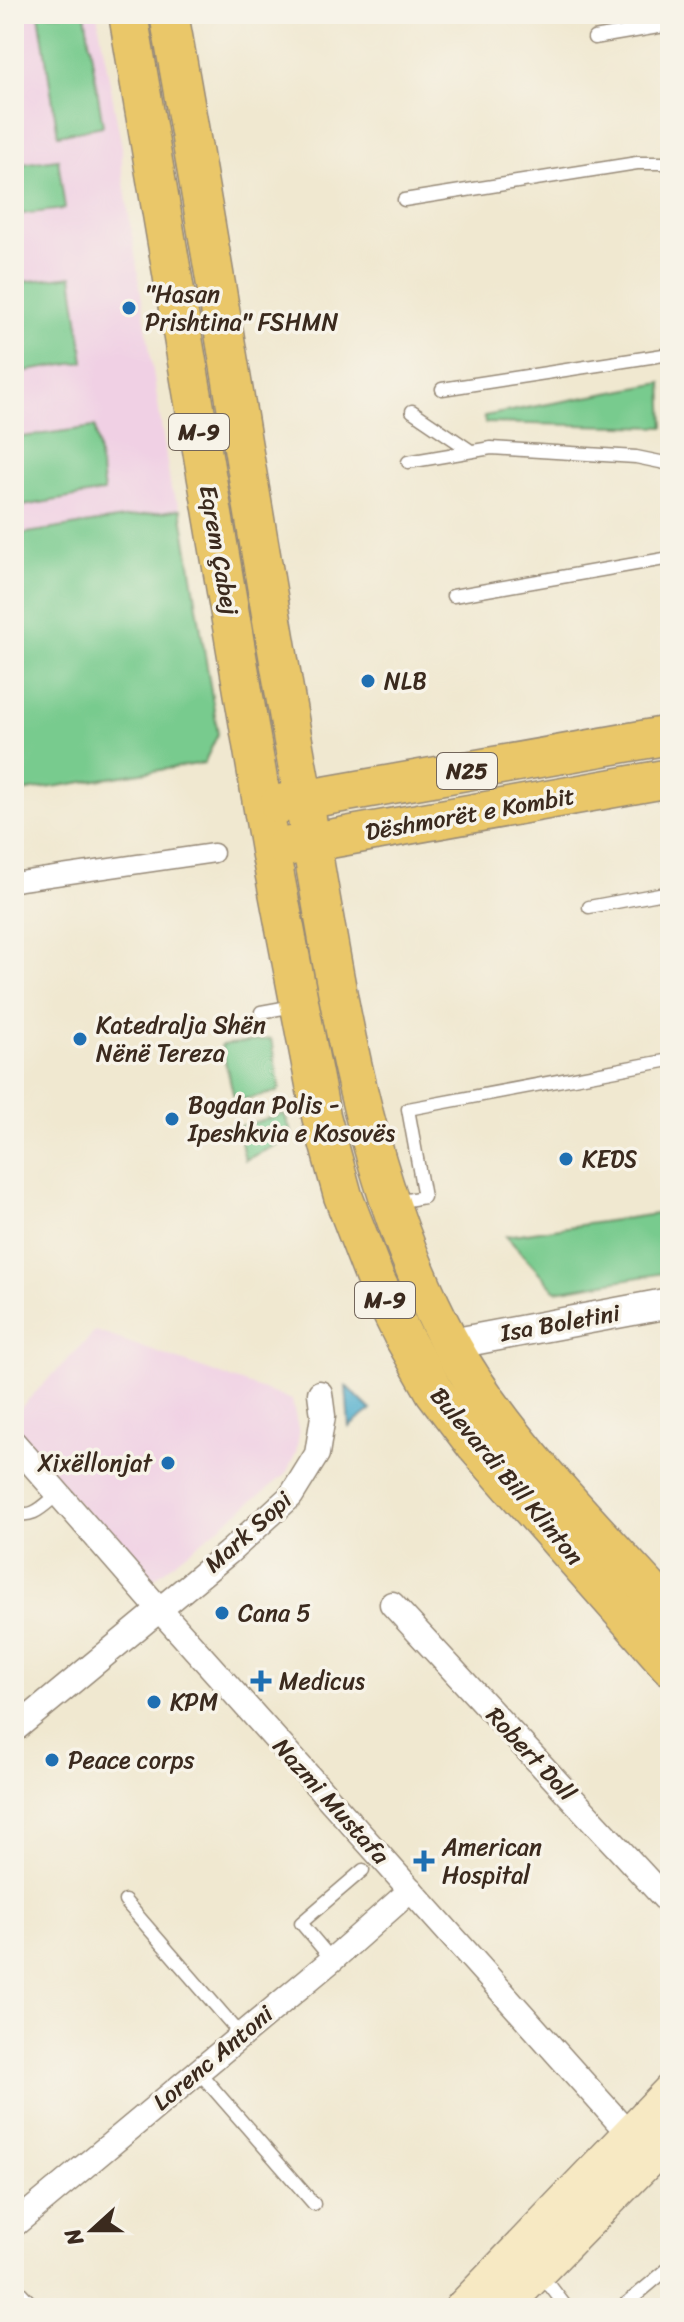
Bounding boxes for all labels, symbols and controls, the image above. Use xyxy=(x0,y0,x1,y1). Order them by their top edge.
place label: "Hasan Prishtina" FSHMN xyxy=(145,273,338,343)
marker: "Hasan Prishtina" FSHMN xyxy=(120,299,138,317)
road number: M-9 xyxy=(169,414,229,450)
street label: Eqrem Çabej xyxy=(187,482,251,619)
place label: NLB xyxy=(384,660,427,702)
marker: NLB xyxy=(359,672,377,690)
road number: N25 xyxy=(437,753,497,789)
street label: Dëshmorët e Kombit xyxy=(362,775,578,853)
place label: Katedralja Shën Nënë Tereza xyxy=(96,1004,266,1074)
marker: Katedralja Shën Nënë Tereza xyxy=(71,1030,89,1048)
place label: Bogdan Polis - Ipeshkvia e Kosovës xyxy=(187,1084,395,1154)
marker: Bogdan Polis - Ipeshkvia e Kosovës xyxy=(163,1110,181,1128)
place label: KEDS xyxy=(582,1138,637,1180)
marker: KEDS xyxy=(557,1150,575,1168)
road number: M-9 xyxy=(355,1282,415,1318)
street label: Isa Boletini xyxy=(496,1292,624,1354)
street label: Bulevardi Bill Klinton xyxy=(419,1377,595,1575)
place label: Xixëllonjat xyxy=(37,1442,153,1484)
marker: Xixëllonjat xyxy=(159,1454,177,1472)
street label: Mark Sopi xyxy=(194,1480,302,1583)
place label: Cana 5 xyxy=(238,1592,311,1634)
marker: Cana 5 xyxy=(213,1604,231,1622)
place label: Medicus xyxy=(279,1660,365,1702)
marker: Medicus xyxy=(250,1670,272,1692)
place label: KPM xyxy=(170,1681,218,1723)
marker: KPM xyxy=(145,1693,163,1711)
street label: Robert Doll xyxy=(475,1697,587,1812)
street label: Nazmi Mustafa xyxy=(262,1728,401,1875)
place label: Peace corps xyxy=(68,1739,194,1781)
marker: Peace corps xyxy=(43,1751,61,1769)
place label: American Hospital xyxy=(441,1826,542,1896)
marker: American Hospital xyxy=(413,1850,435,1872)
street label: Lorenc Antoni xyxy=(143,1994,284,2122)
north arrow xyxy=(52,2190,132,2270)
text: N xyxy=(53,2222,95,2252)

